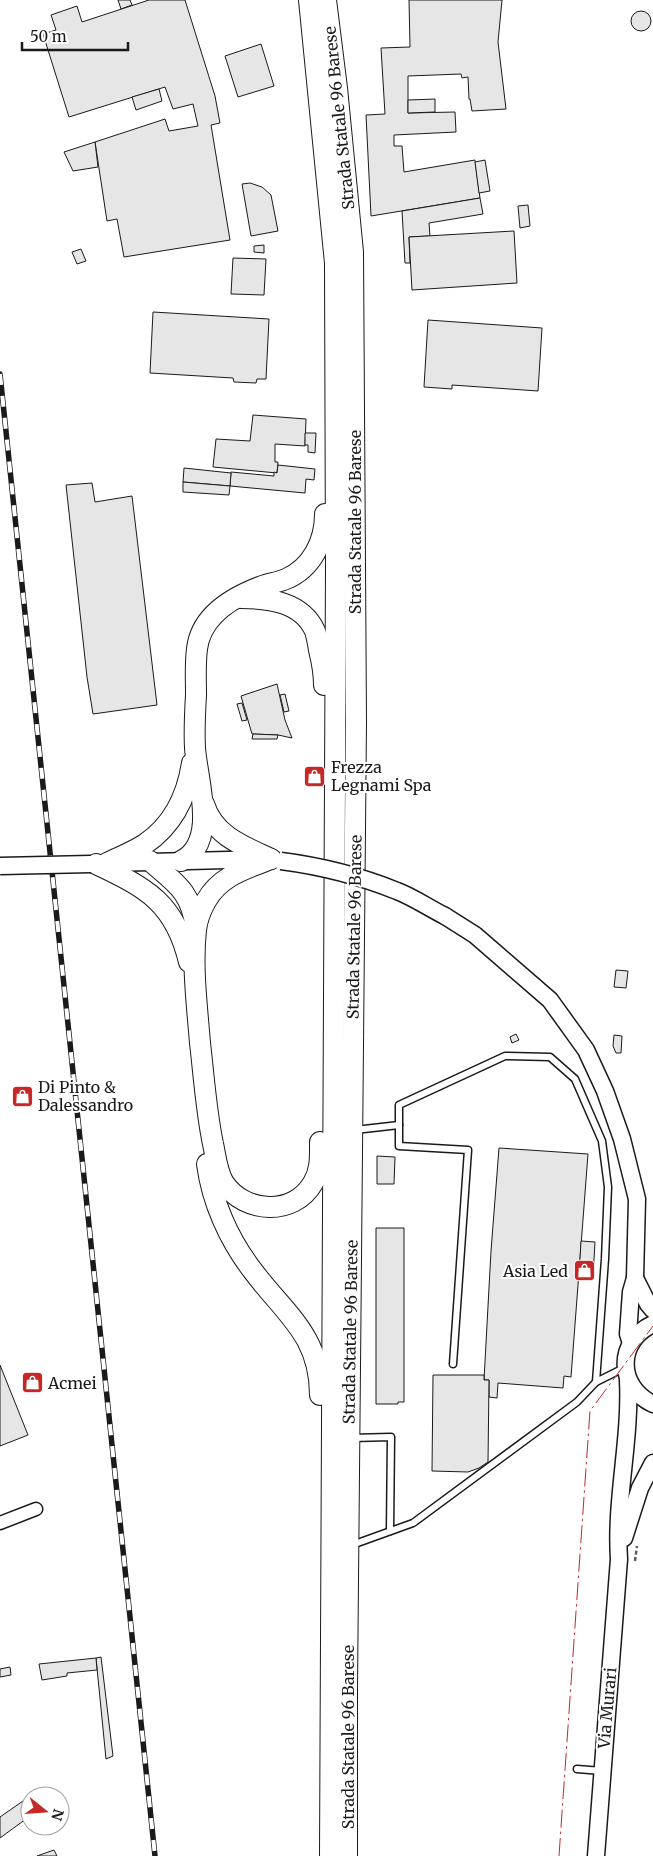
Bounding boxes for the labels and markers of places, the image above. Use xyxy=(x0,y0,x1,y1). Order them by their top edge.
place label: Frezza Legnami Spa xyxy=(331,757,432,795)
shop icon: Frezza Legnami Spa xyxy=(303,764,327,788)
place label: Di Pinto & Dalessandro xyxy=(38,1077,133,1115)
shop icon: Di Pinto & Dalessandro xyxy=(10,1084,34,1108)
shop icon: Asia Led xyxy=(572,1259,596,1283)
place label: Asia Led xyxy=(502,1261,568,1281)
shop icon: Acmei xyxy=(20,1371,44,1395)
place label: Acmei xyxy=(47,1373,97,1393)

